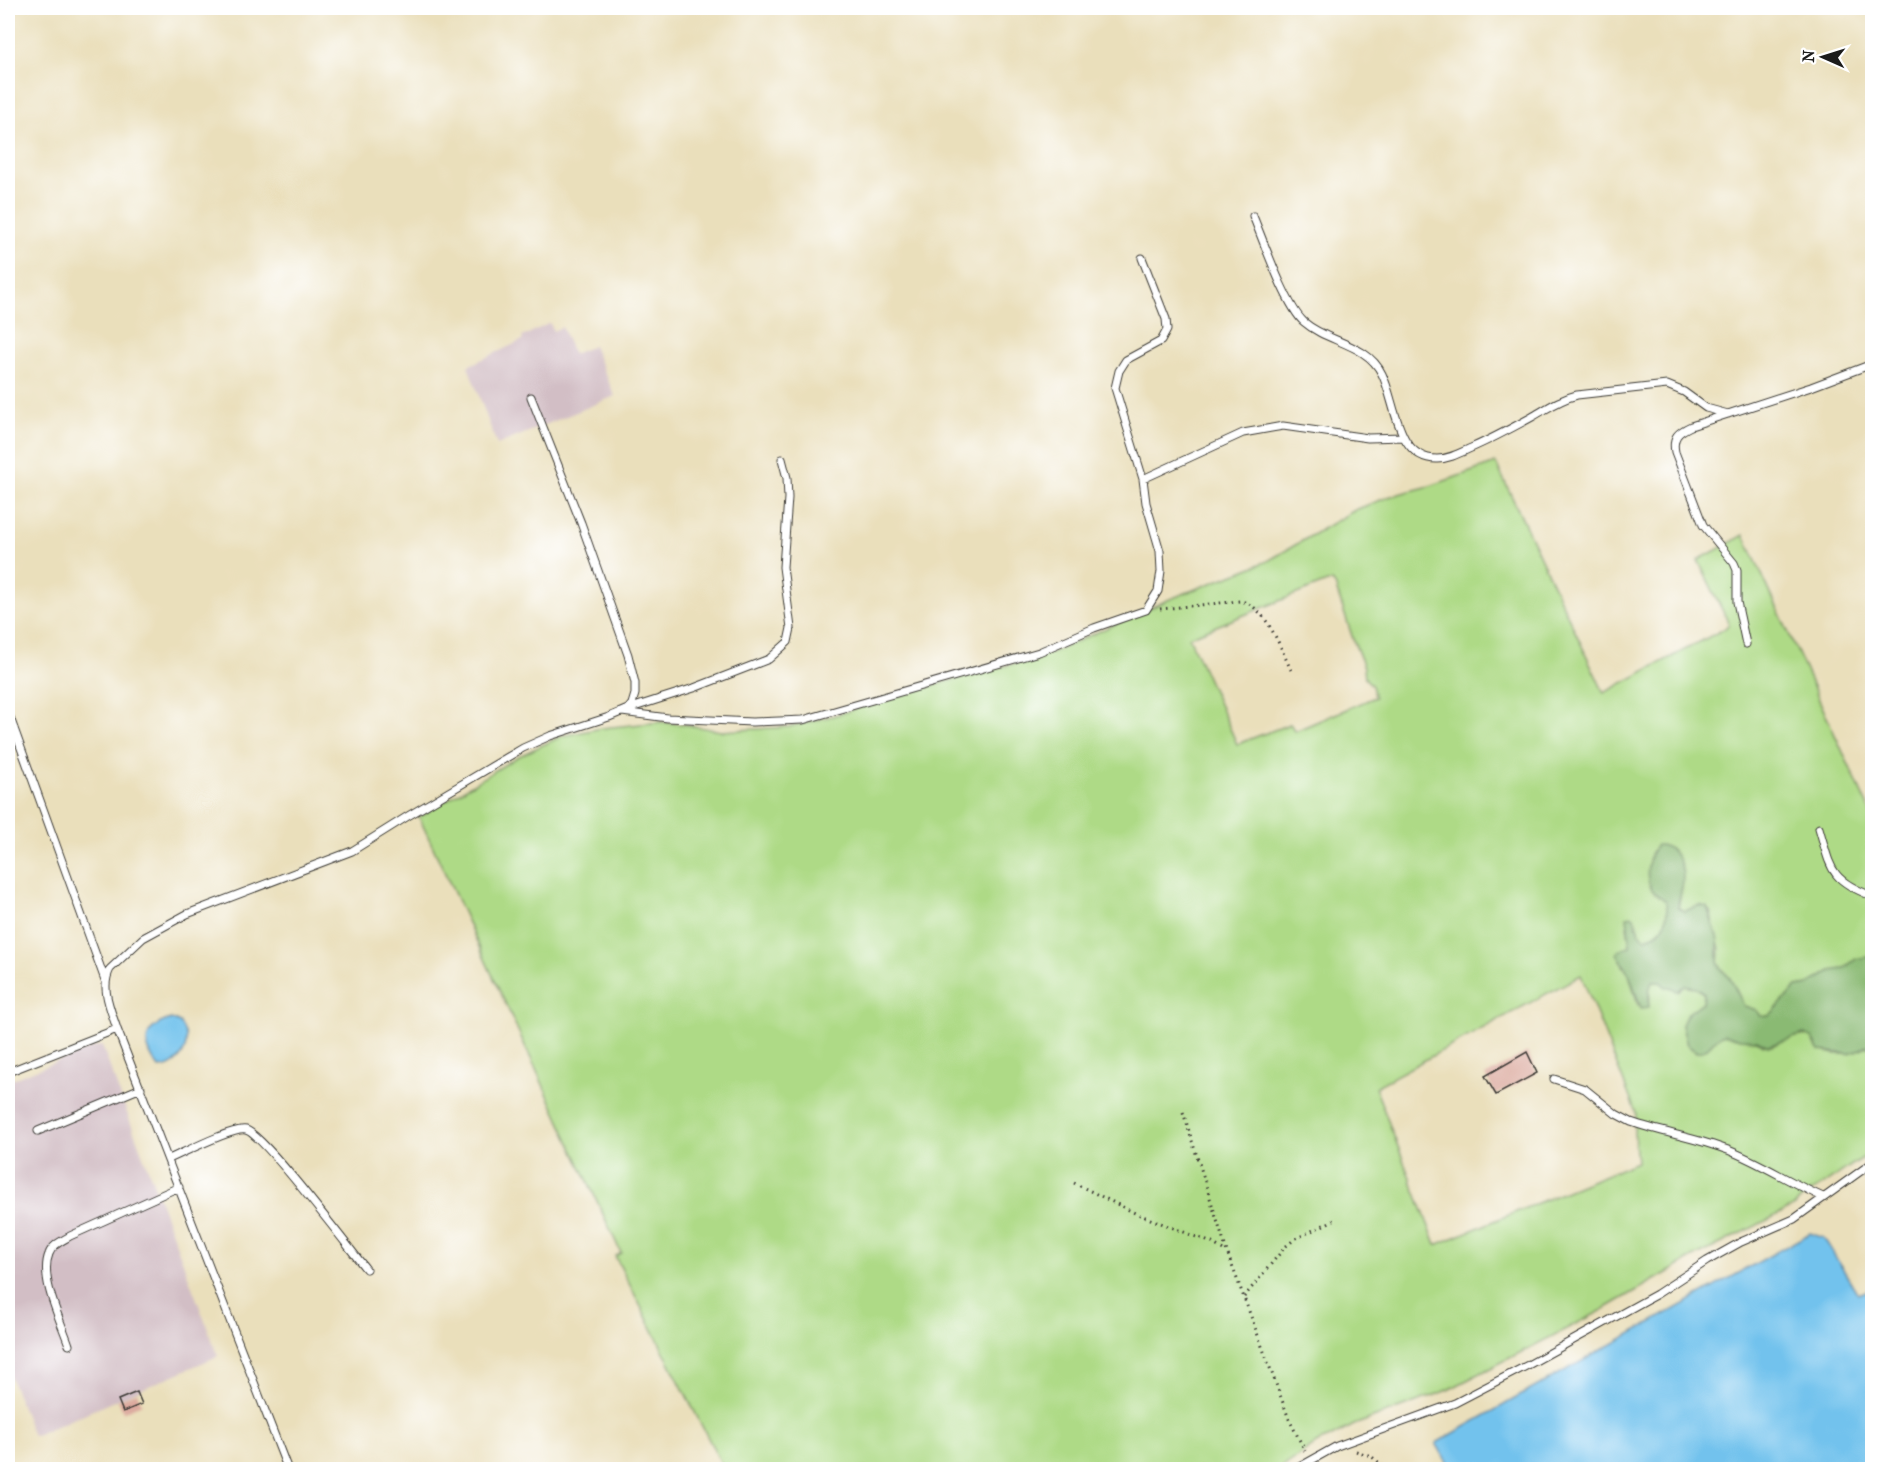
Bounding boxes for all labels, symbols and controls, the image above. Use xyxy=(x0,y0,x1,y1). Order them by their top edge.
north arrow xyxy=(1793,27,1853,87)
text: N xyxy=(1799,49,1818,63)

